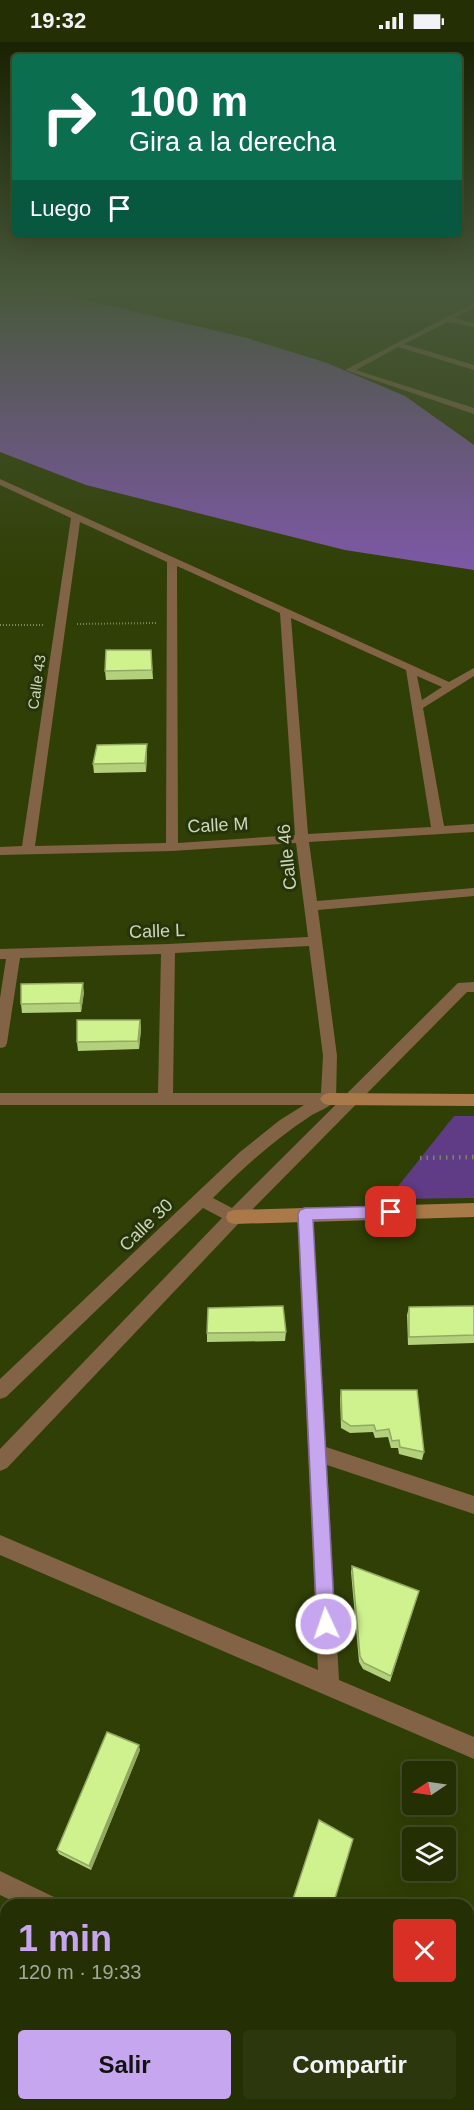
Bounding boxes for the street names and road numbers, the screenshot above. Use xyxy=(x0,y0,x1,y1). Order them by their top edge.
street label: Calle 43 xyxy=(24,653,49,710)
street label: Calle M xyxy=(187,813,249,837)
street label: Calle 46 xyxy=(274,823,300,891)
street label: Calle L xyxy=(129,920,185,942)
street label: Calle 30 xyxy=(115,1195,177,1255)

